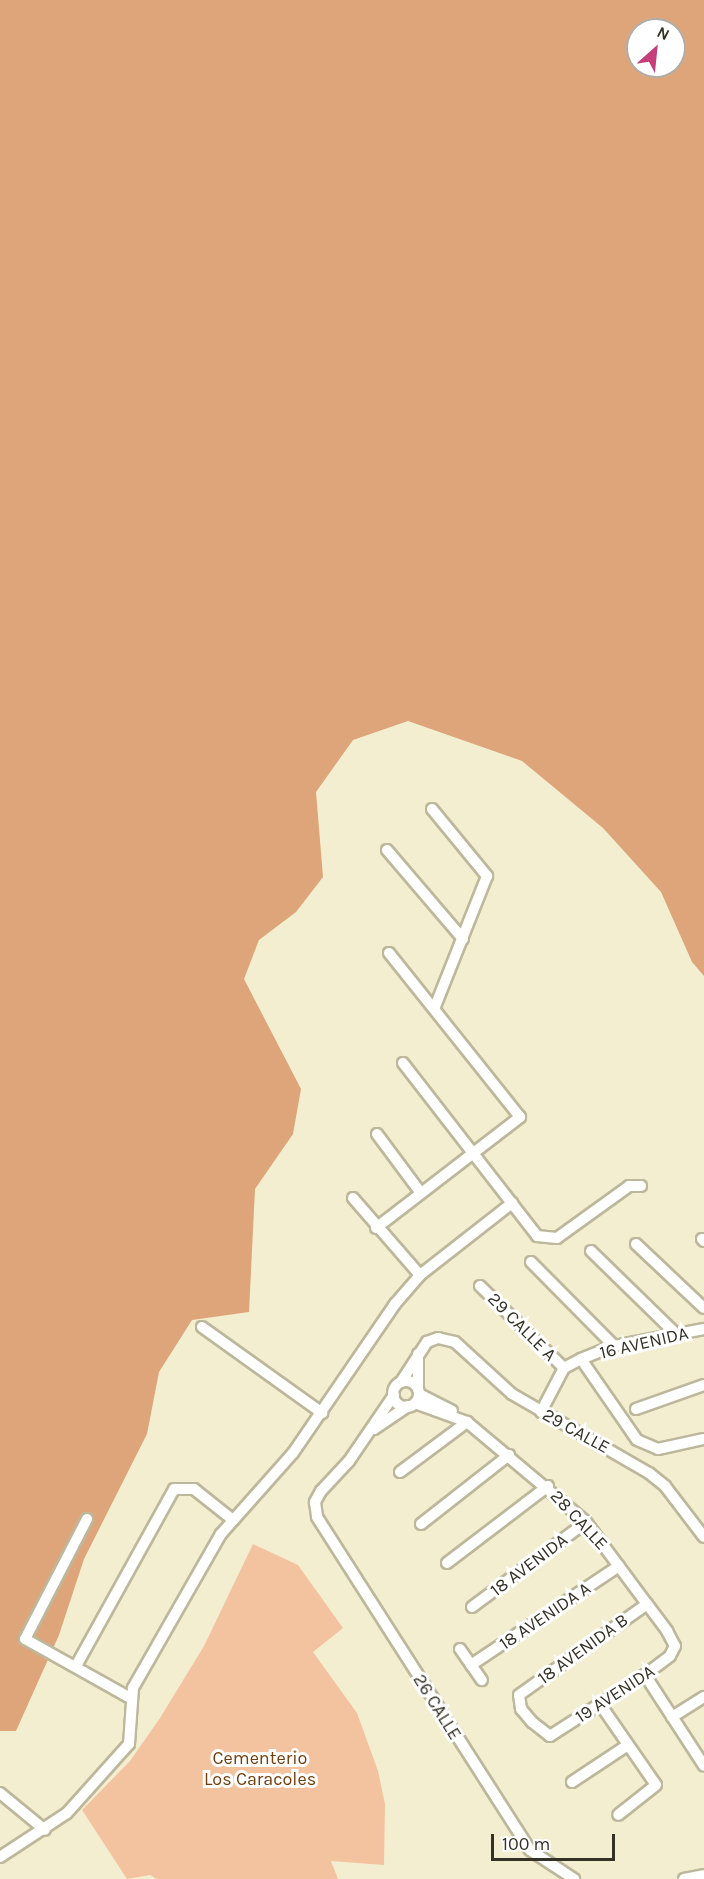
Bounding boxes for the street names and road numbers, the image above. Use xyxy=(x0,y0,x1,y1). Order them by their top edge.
street label: 29 CALLE A xyxy=(483,1288,561,1366)
street label: 16 AVENIDA xyxy=(598,1322,690,1364)
street label: 29 CALLE xyxy=(539,1404,613,1458)
street label: 28 CALLE xyxy=(546,1486,612,1554)
street label: 18 AVENIDA xyxy=(486,1529,572,1601)
street label: 18 AVENIDA A xyxy=(495,1578,595,1654)
street label: 18 AVENIDA B xyxy=(534,1609,632,1689)
street label: 19 AVENIDA xyxy=(571,1660,659,1728)
street label: 26 CALLE xyxy=(408,1670,466,1744)

